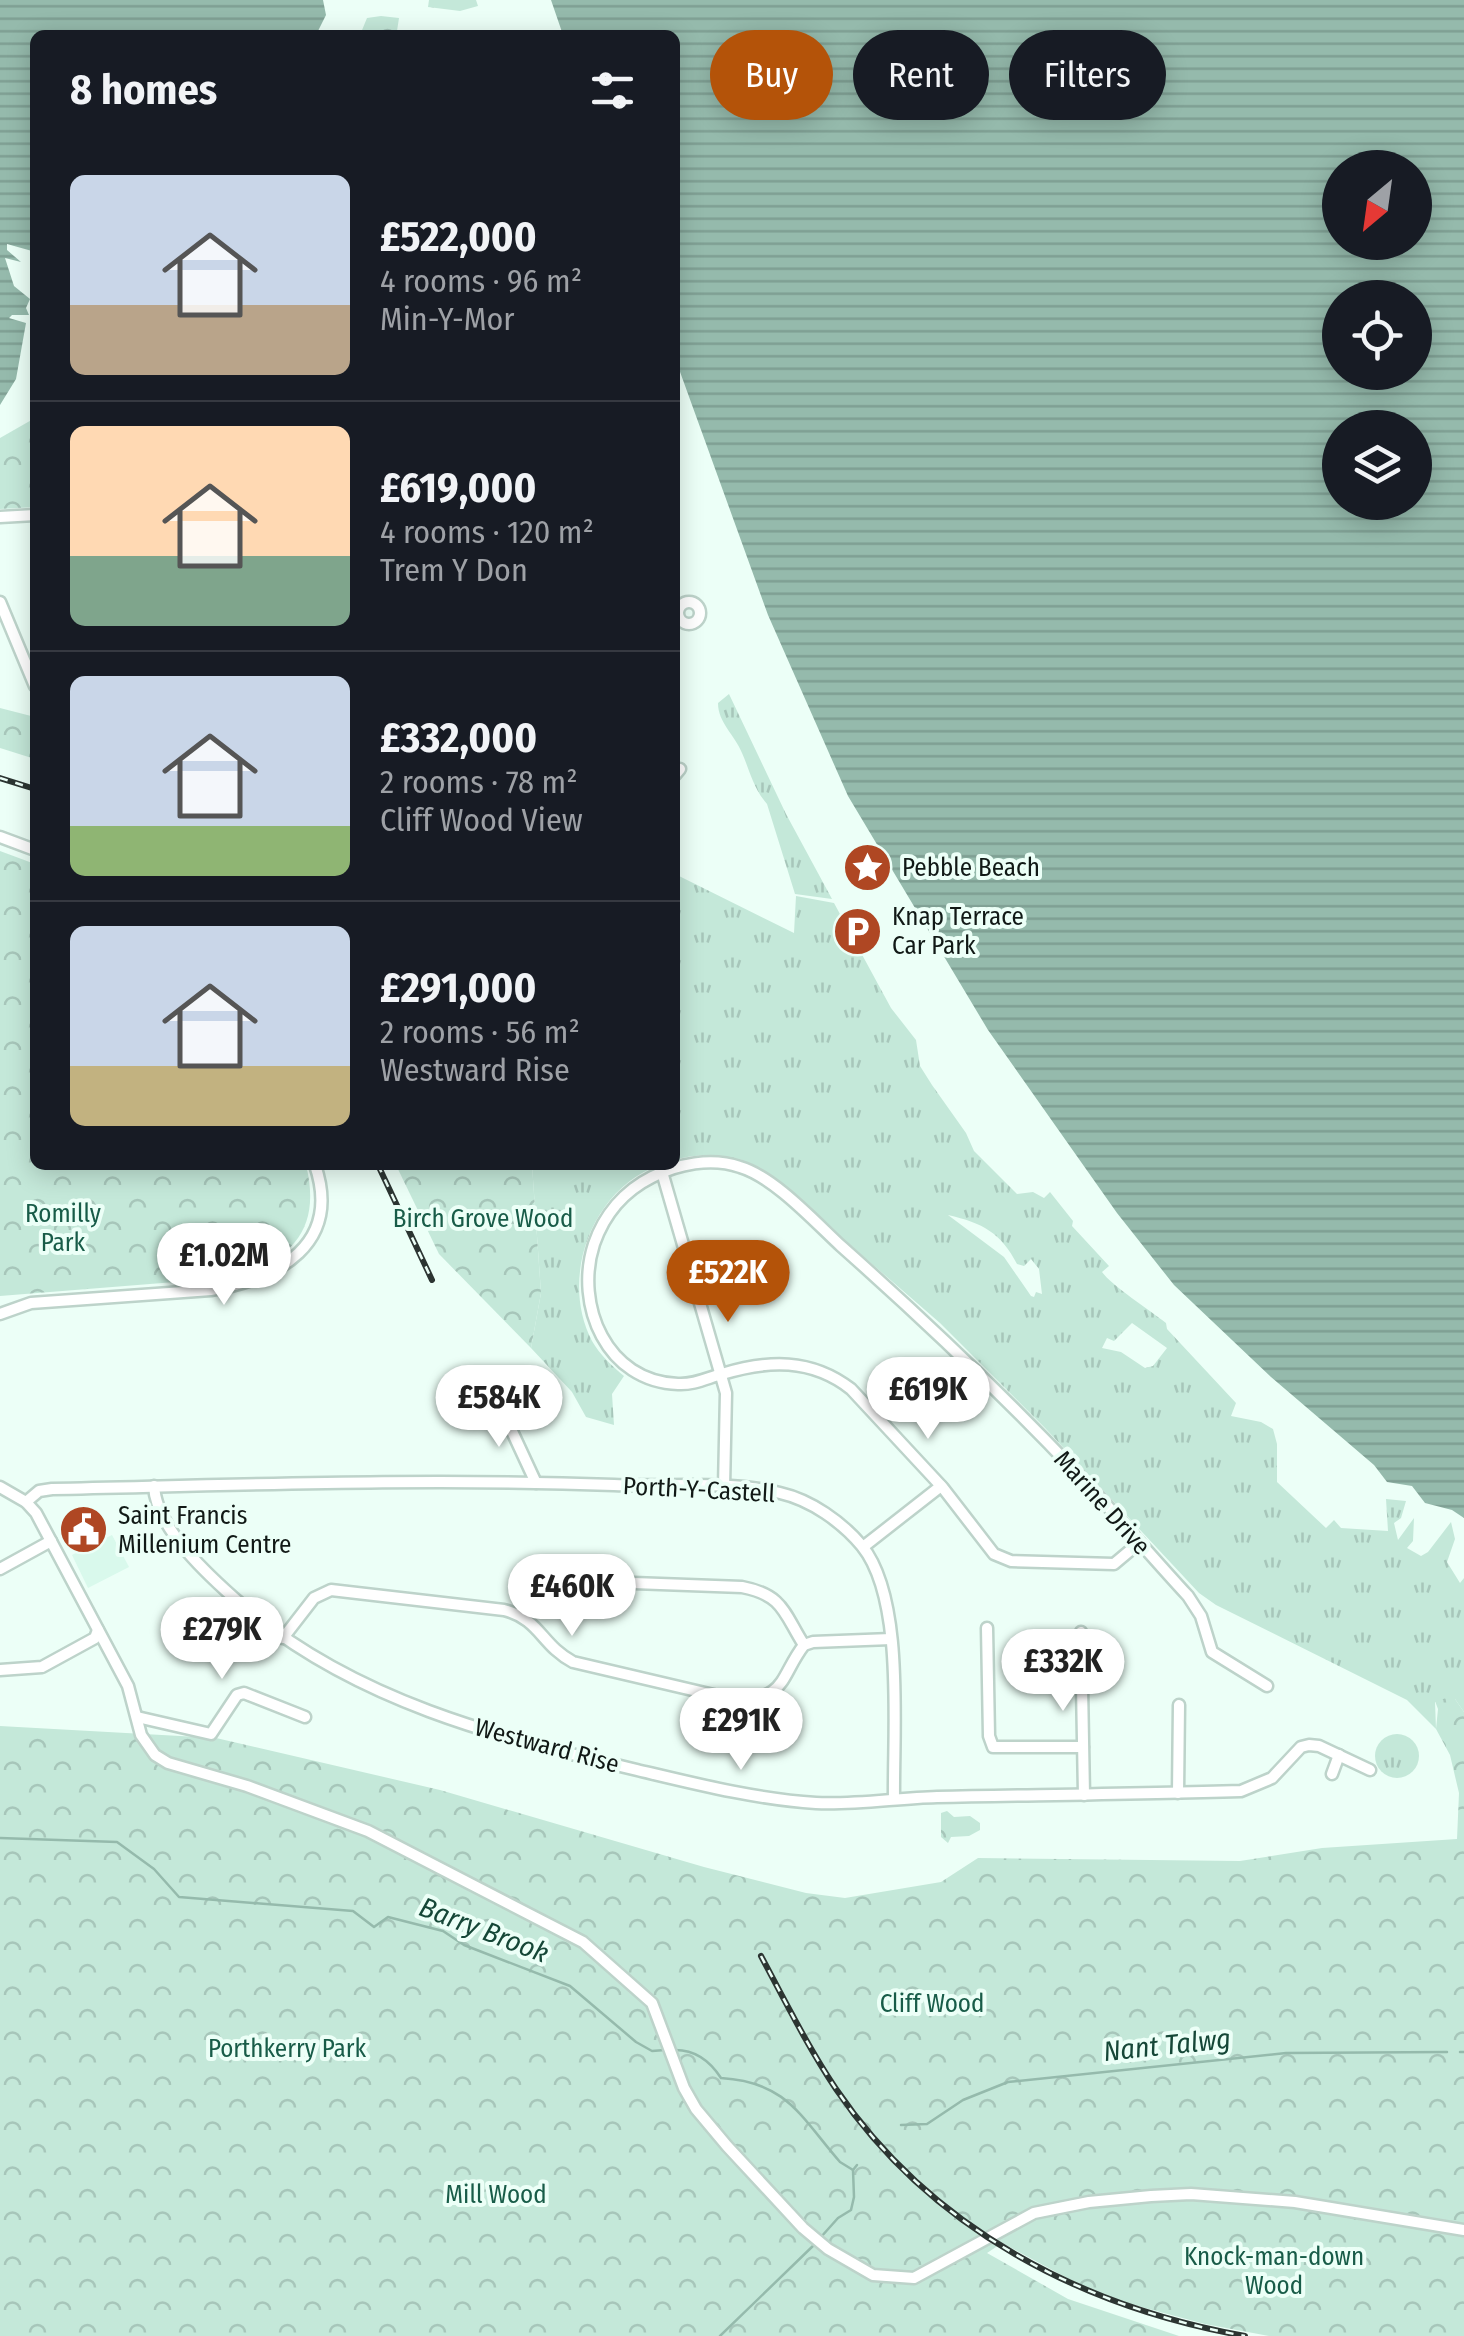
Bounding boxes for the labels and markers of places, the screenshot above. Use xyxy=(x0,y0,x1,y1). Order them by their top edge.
place icon: Pebble Beach xyxy=(841,842,893,894)
place label: Pebble Beach xyxy=(902,853,1040,883)
place label: Knap Terrace Car Park xyxy=(892,902,1024,961)
parking icon: Knap Terrace Car Park xyxy=(831,905,883,957)
pin: £1.02M xyxy=(143,1223,305,1308)
pin: £522K xyxy=(658,1240,798,1325)
pin: £619K xyxy=(858,1357,998,1442)
pin: £584K xyxy=(429,1365,569,1450)
place label: Saint Francis Millenium Centre xyxy=(118,1501,291,1560)
public building icon: Saint Francis Millenium Centre xyxy=(57,1504,109,1556)
pin: £460K xyxy=(502,1554,642,1639)
pin: £279K xyxy=(152,1597,292,1682)
pin: £332K xyxy=(993,1629,1133,1714)
pin: £291K xyxy=(671,1688,811,1773)

